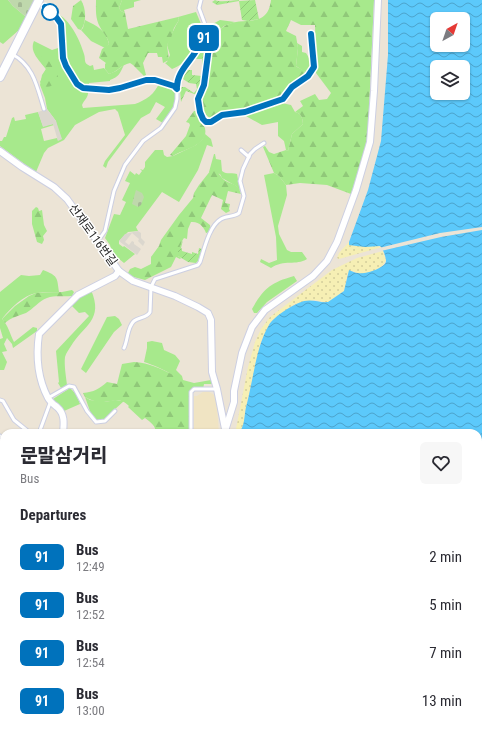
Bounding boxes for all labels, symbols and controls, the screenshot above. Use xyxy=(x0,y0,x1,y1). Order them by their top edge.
unlabelled marker xyxy=(41,3,59,21)
north arrow xyxy=(430,12,470,52)
map controls xyxy=(430,12,470,100)
line badge: 91 xyxy=(186,25,222,51)
text: 91 xyxy=(197,30,211,46)
button: layers xyxy=(430,60,470,100)
street label: 선재로116번길 xyxy=(66,201,120,269)
button: heart xyxy=(420,442,462,484)
text: 문말삼거리 xyxy=(20,444,107,467)
text: Bus xyxy=(20,471,39,486)
text: Departures xyxy=(20,506,86,524)
text: Bus xyxy=(76,541,99,559)
text: 2 min xyxy=(429,548,462,566)
text: 91 xyxy=(35,549,49,565)
text: 12:49 xyxy=(76,559,105,574)
text: Bus xyxy=(76,589,99,607)
text: 5 min xyxy=(429,596,462,614)
text: 91 xyxy=(35,597,49,613)
text: 12:52 xyxy=(76,607,105,622)
text: Bus xyxy=(76,637,99,655)
text: 7 min xyxy=(429,644,462,662)
text: 91 xyxy=(35,645,49,661)
text: 12:54 xyxy=(76,655,105,670)
text: Bus xyxy=(76,685,99,703)
text: 13 min xyxy=(422,692,462,710)
text: 91 xyxy=(35,693,49,709)
text: 13:00 xyxy=(76,703,105,718)

